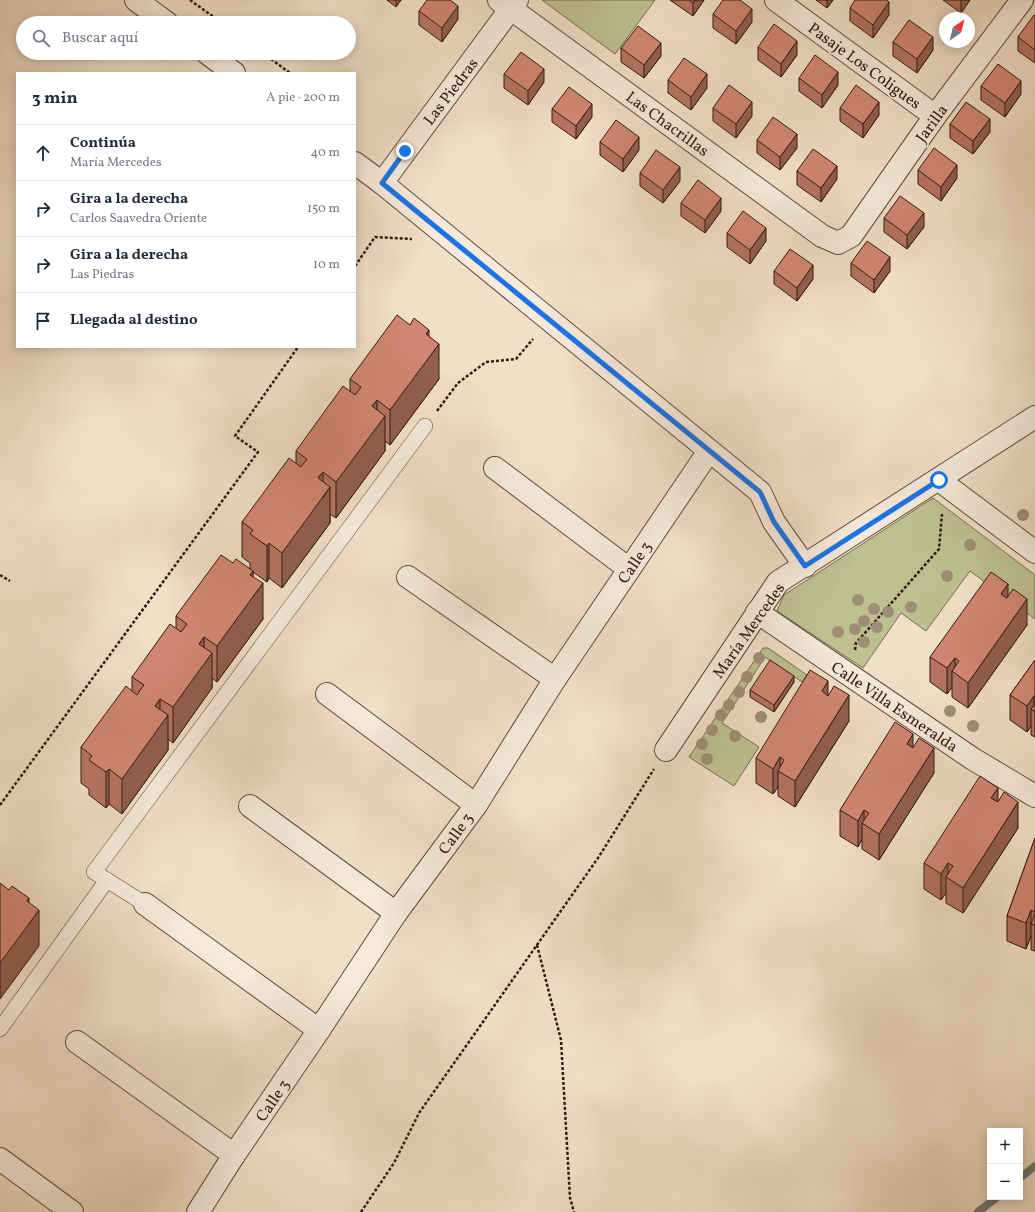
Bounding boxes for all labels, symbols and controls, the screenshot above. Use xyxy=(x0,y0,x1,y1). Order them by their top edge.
north arrow xyxy=(939,12,975,48)
search box xyxy=(16,16,356,60)
street label: Pasaje Los Coligues xyxy=(803,18,925,115)
icon: search xyxy=(30,27,52,49)
text: Buscar aquí xyxy=(62,28,138,49)
street label: Las Piedras xyxy=(419,54,484,130)
text: 3 min xyxy=(32,87,78,110)
street label: Las Chacrillas xyxy=(621,87,713,162)
text: A pie · 200 m xyxy=(266,89,340,107)
street label: Jarilla xyxy=(911,101,954,148)
text: Continúa xyxy=(70,133,136,154)
icon: ahead xyxy=(32,142,54,164)
route end xyxy=(396,142,414,160)
text: 40 m xyxy=(311,144,340,162)
text: María Mercedes xyxy=(70,154,162,172)
text: Gira a la derecha xyxy=(70,189,188,210)
icon: right xyxy=(32,198,54,220)
text: 150 m xyxy=(307,200,340,218)
text: Carlos Saavedra Oriente xyxy=(70,210,207,228)
text: Gira a la derecha xyxy=(70,245,188,266)
icon: right xyxy=(32,254,54,276)
text: 10 m xyxy=(313,256,340,274)
text: Las Piedras xyxy=(70,266,134,284)
icon: arrive xyxy=(32,310,54,332)
text: Llegada al destino xyxy=(70,310,198,331)
route start xyxy=(930,471,948,489)
street label: Calle 3 xyxy=(613,537,658,589)
street label: María Mercedes xyxy=(708,579,791,684)
street label: Calle Villa Esmeralda xyxy=(826,657,962,758)
street label: Calle 3 xyxy=(434,809,479,860)
street label: Calle 3 xyxy=(251,1075,296,1127)
map controls xyxy=(987,1128,1023,1200)
button: + xyxy=(987,1128,1023,1164)
button: − xyxy=(987,1164,1023,1200)

